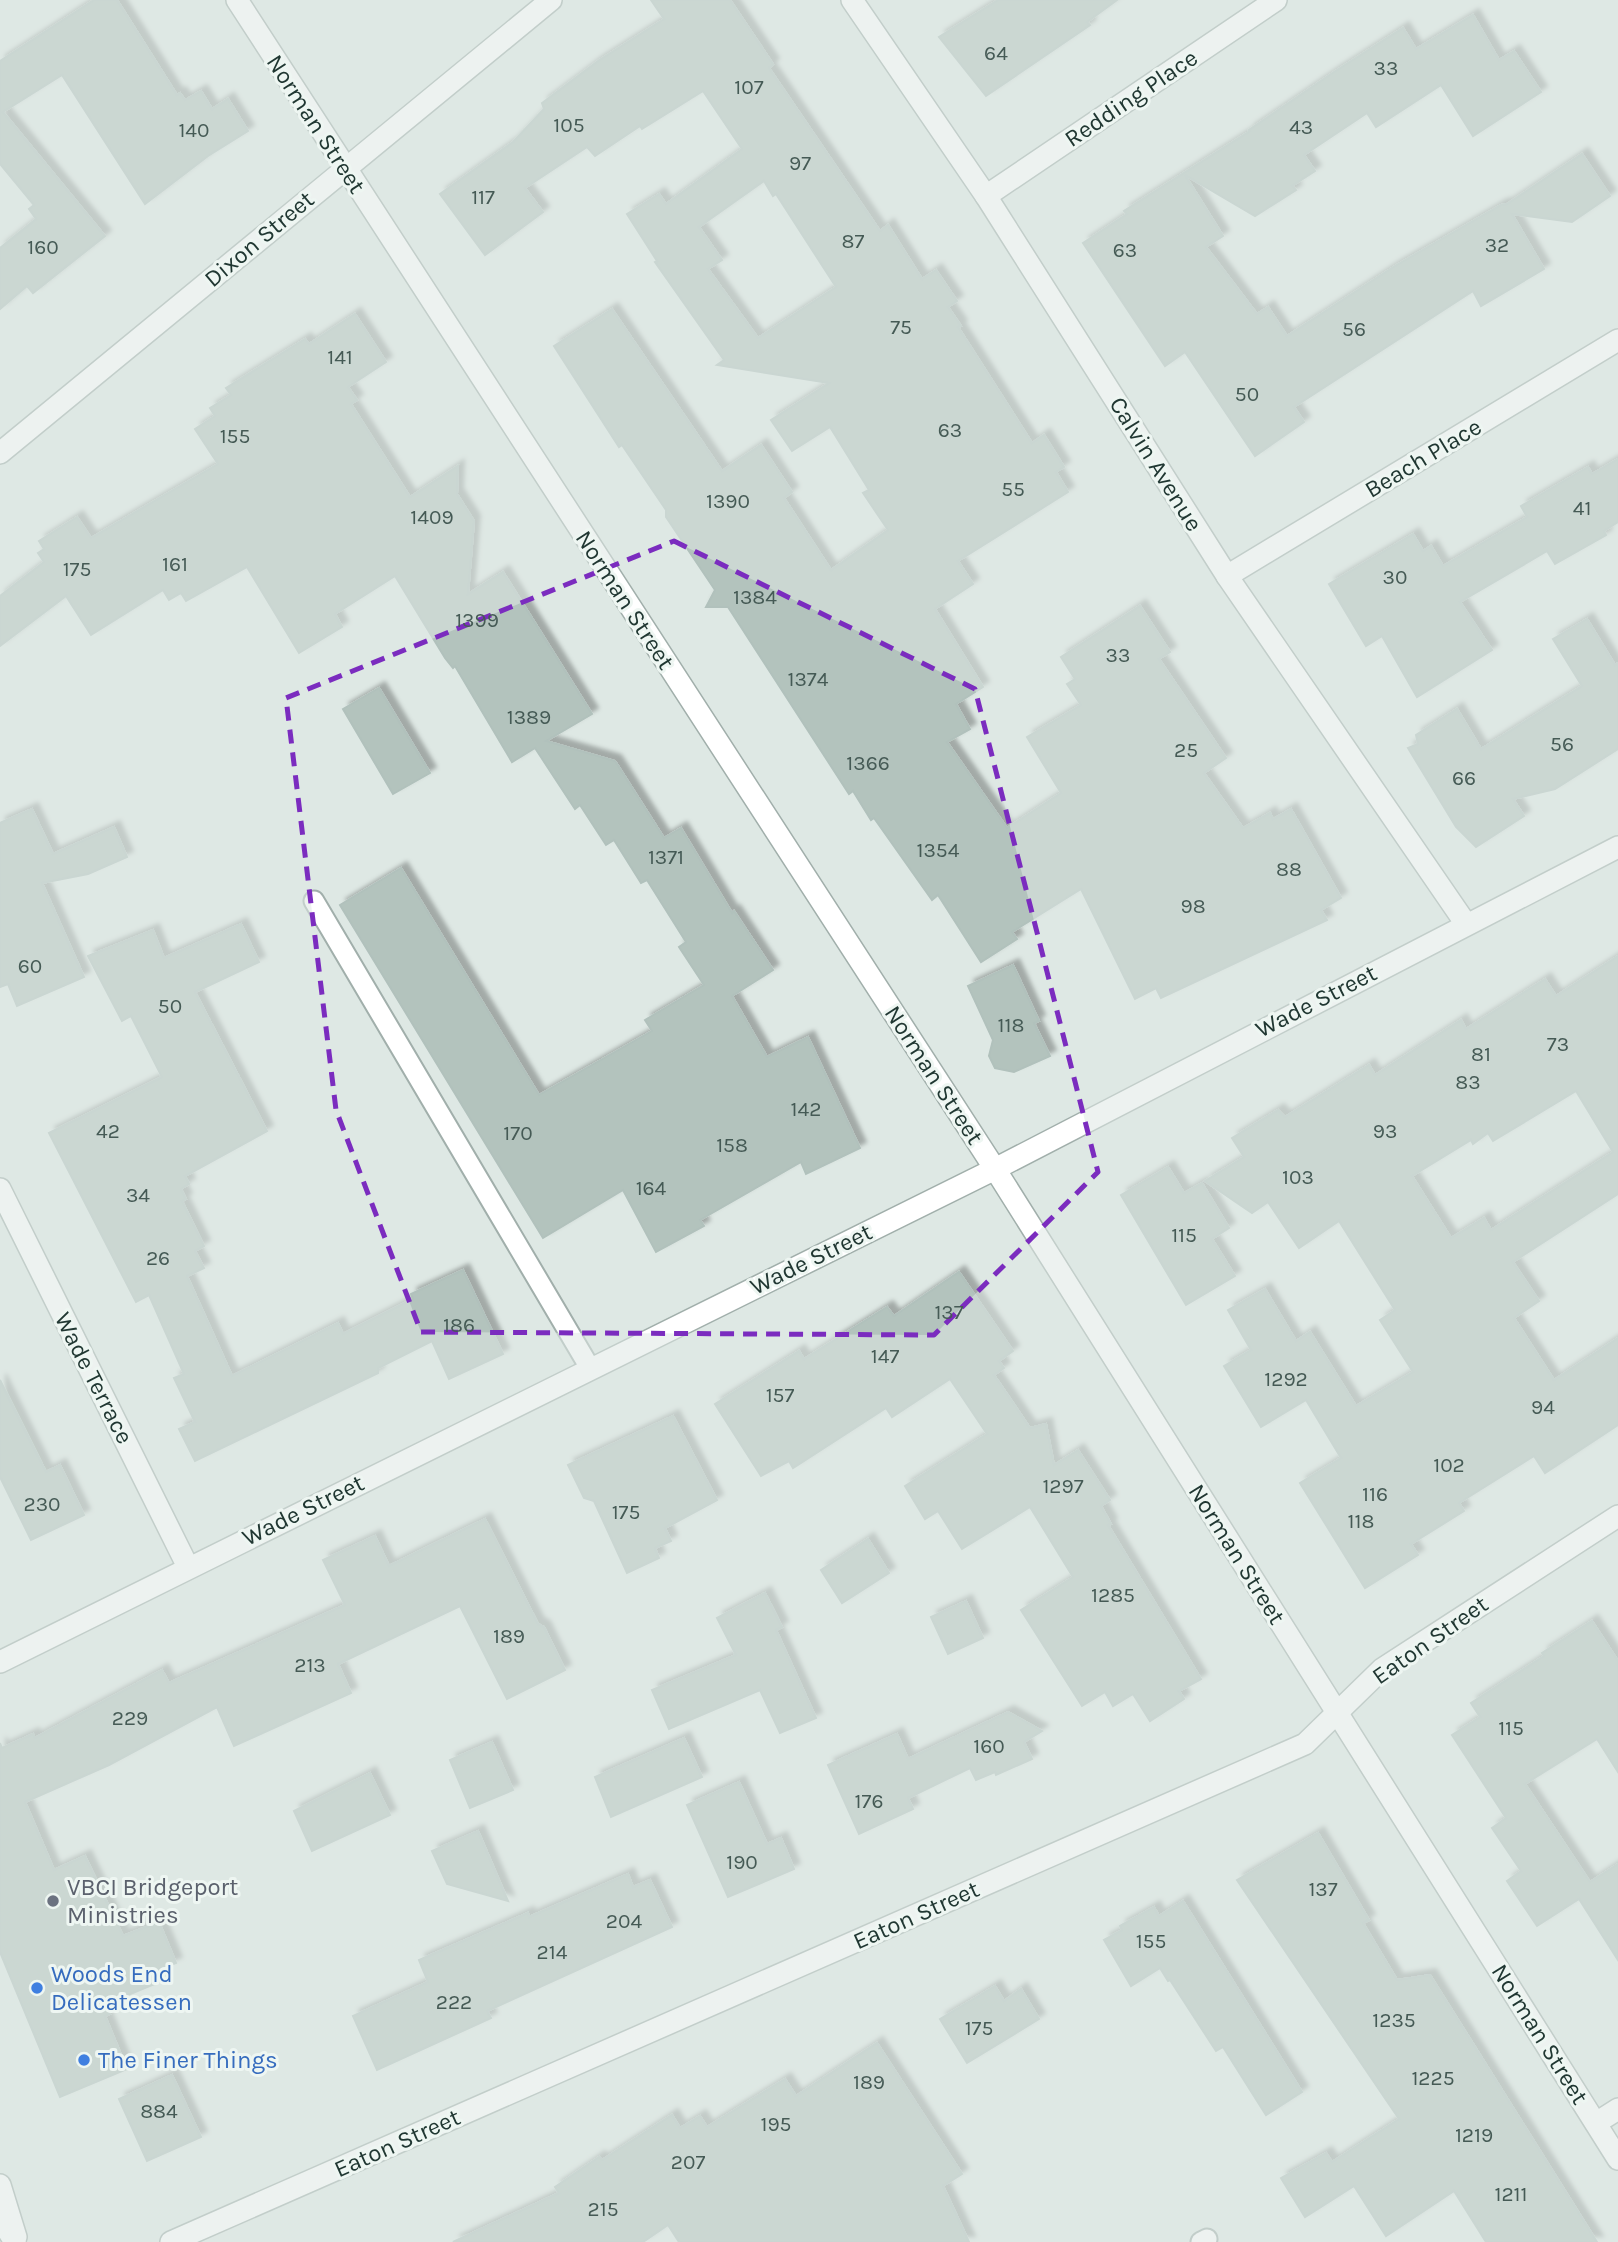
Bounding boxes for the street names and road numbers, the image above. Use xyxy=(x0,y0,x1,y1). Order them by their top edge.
street label: Redding Place xyxy=(1059,43,1203,153)
street label: Norman Street xyxy=(261,49,371,199)
street label: Dixon Street xyxy=(199,185,319,293)
street label: Calvin Avenue xyxy=(1104,392,1208,536)
street label: Beach Place xyxy=(1360,412,1486,504)
street label: Norman Street xyxy=(570,525,680,675)
street label: Wade Street xyxy=(1251,959,1381,1043)
street label: Norman Street xyxy=(879,1000,989,1150)
street label: Wade Street xyxy=(746,1217,876,1301)
street label: Wade Terrace xyxy=(49,1308,139,1448)
street label: Wade Street xyxy=(238,1468,368,1552)
street label: Norman Street xyxy=(1183,1479,1291,1629)
street label: Eaton Street xyxy=(1367,1590,1493,1690)
street label: Eaton Street xyxy=(849,1875,983,1955)
street label: Norman Street xyxy=(1486,1959,1594,2109)
street label: Eaton Street xyxy=(330,2103,464,2183)

